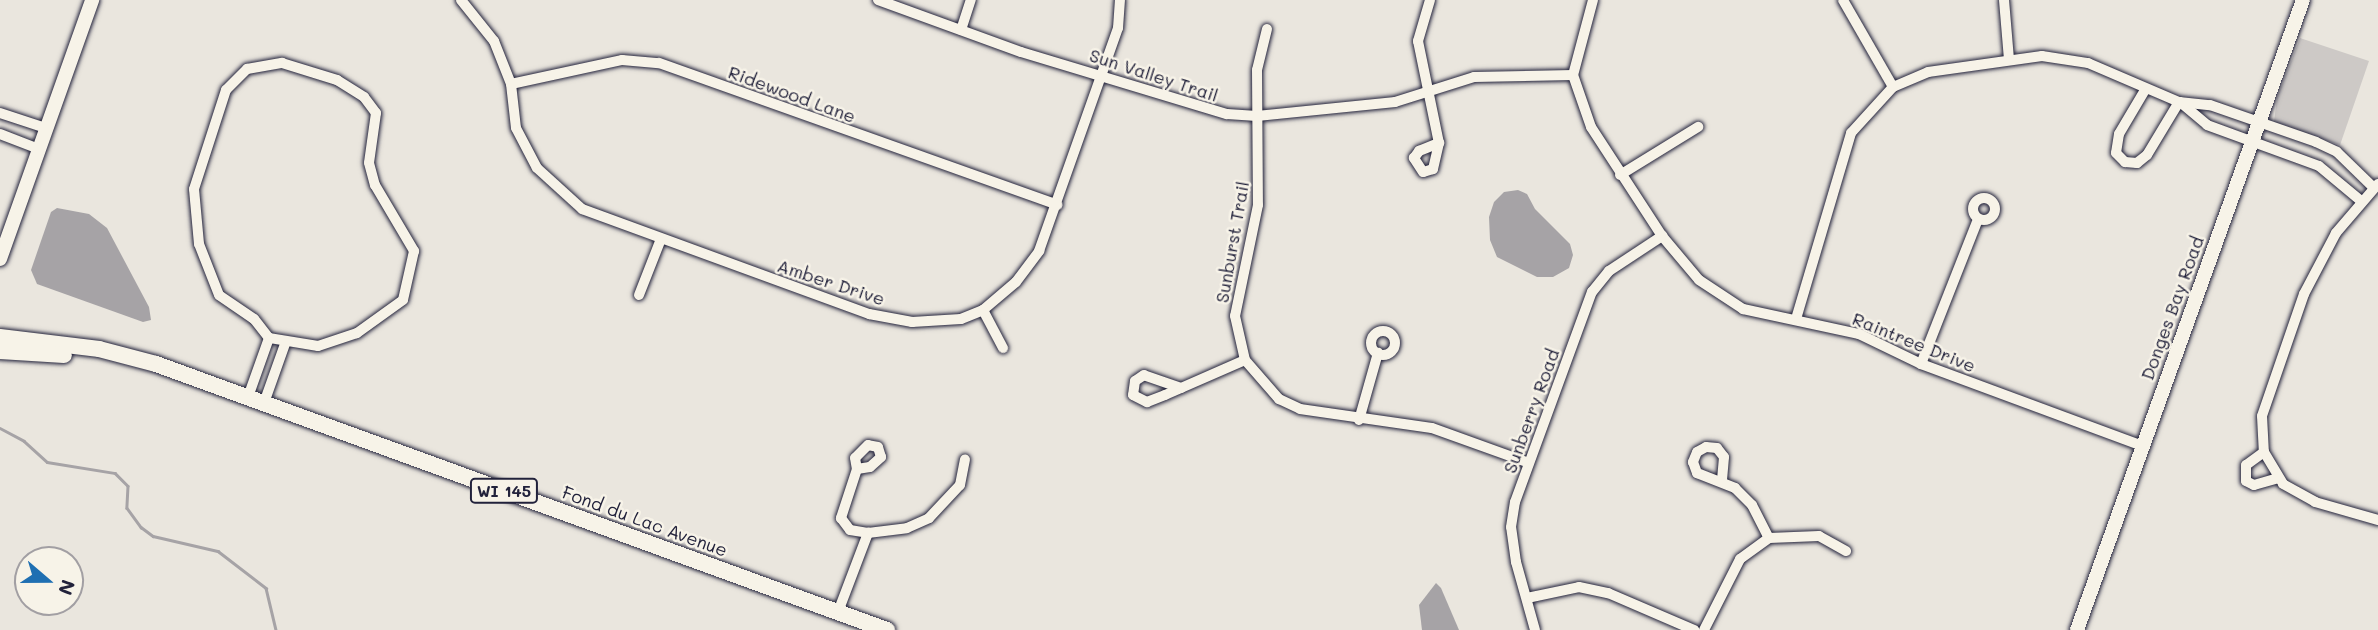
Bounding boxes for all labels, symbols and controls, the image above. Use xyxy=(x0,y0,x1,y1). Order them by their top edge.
street label: Sun Valley Trail xyxy=(1087,44,1221,106)
street label: Ridewood Lane xyxy=(725,61,859,127)
street label: Sunburst Trail xyxy=(1211,180,1253,304)
street label: Donges Bay Road xyxy=(2136,233,2208,383)
street label: Amber Drive xyxy=(775,254,887,310)
street label: Raintree Drive xyxy=(1849,307,1979,377)
street label: Sunberry Road xyxy=(1499,346,1563,476)
road number: WI 145 xyxy=(469,478,539,504)
street label: Fond du Lac Avenue xyxy=(559,481,731,561)
north arrow xyxy=(14,546,84,616)
text: N xyxy=(53,577,82,599)

